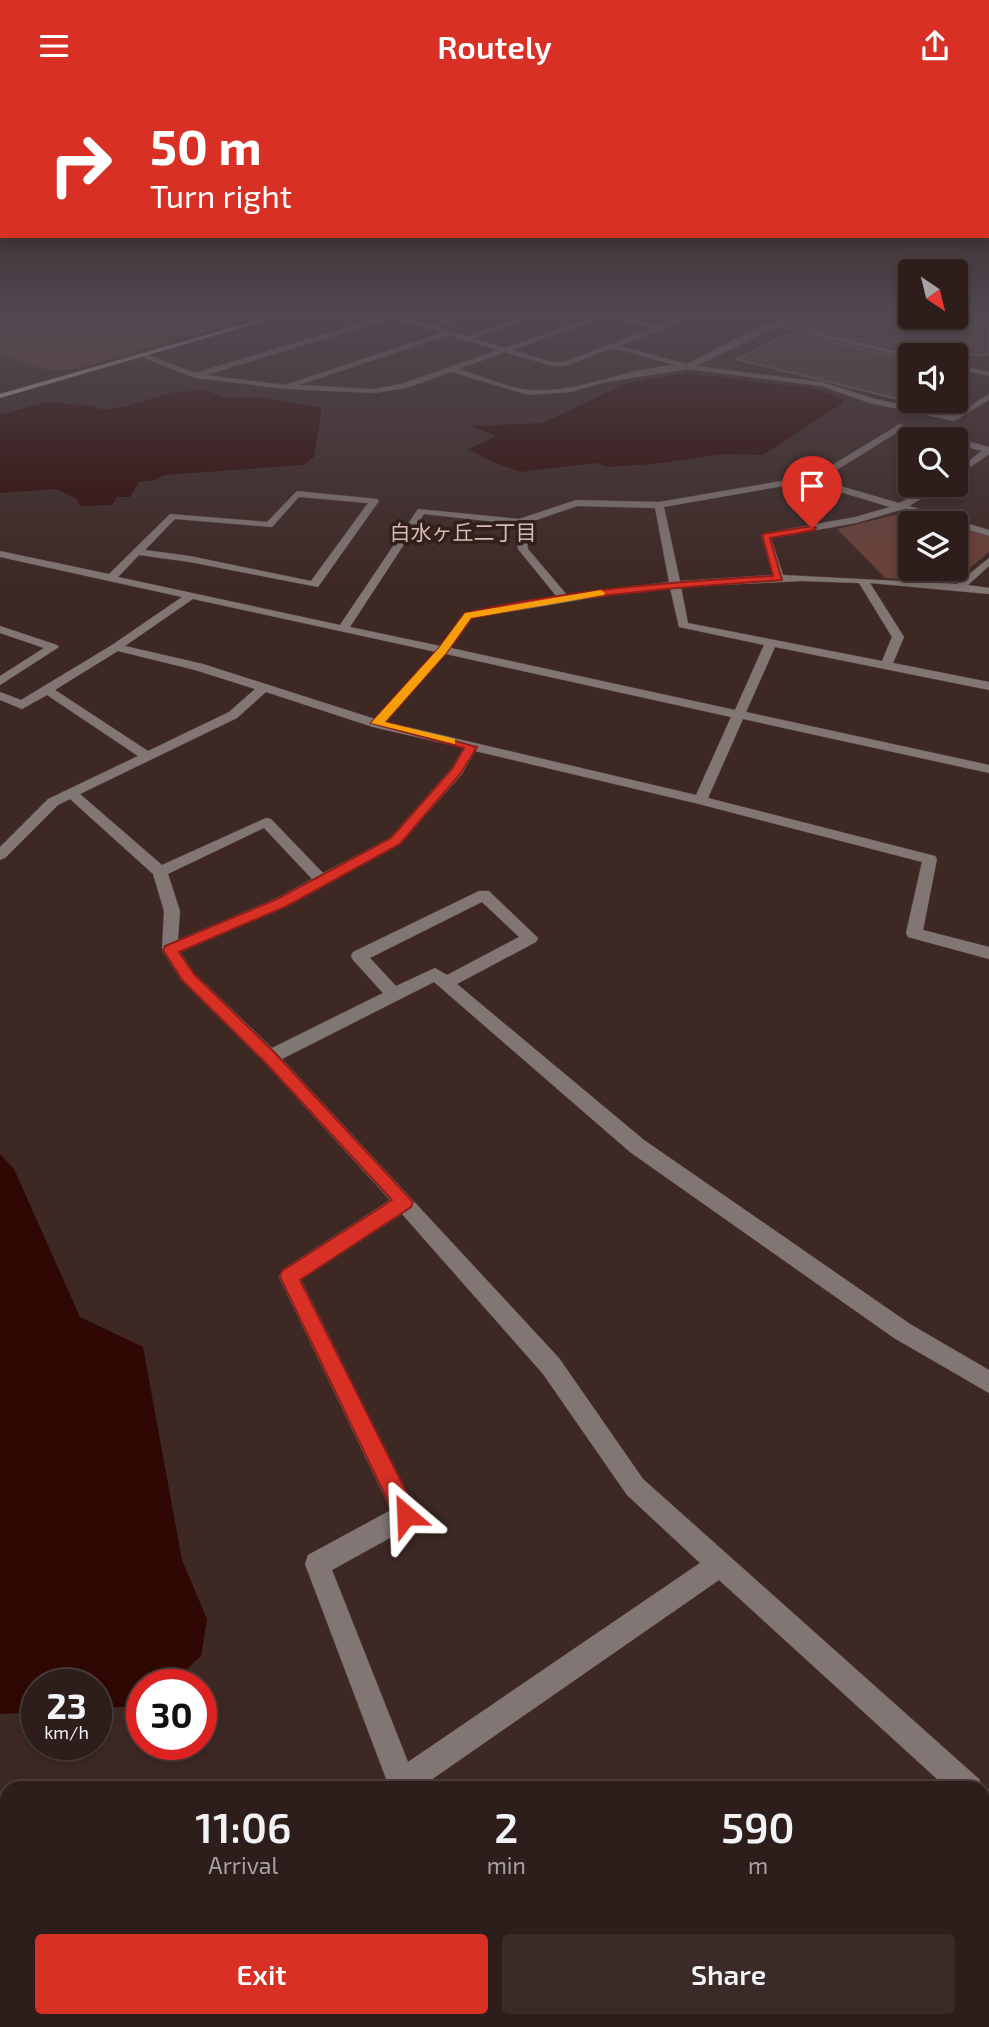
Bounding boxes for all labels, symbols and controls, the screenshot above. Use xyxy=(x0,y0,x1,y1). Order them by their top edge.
icon: menu xyxy=(35,27,73,65)
text: Routely xyxy=(437,27,552,65)
icon: share xyxy=(916,27,954,65)
text: 50 m xyxy=(150,116,262,175)
icon: right xyxy=(35,119,126,210)
text: Turn right xyxy=(150,176,292,214)
north arrow xyxy=(898,259,968,329)
map controls xyxy=(898,259,968,581)
button: sound xyxy=(898,343,968,413)
button: search xyxy=(898,427,968,497)
pin xyxy=(782,456,842,528)
icon: arrive xyxy=(793,467,831,505)
button: layers xyxy=(898,511,968,581)
district label: 白水ヶ丘二丁目 xyxy=(390,519,537,544)
position arrow xyxy=(369,1478,443,1552)
speed limit sign: 30 xyxy=(126,1669,217,1760)
text: 23 xyxy=(46,1684,87,1726)
text: km/h xyxy=(44,1721,89,1743)
text: 11:06 xyxy=(195,1801,291,1851)
text: 2 xyxy=(494,1801,518,1851)
text: 590 xyxy=(721,1801,795,1851)
text: Arrival xyxy=(208,1851,278,1879)
text: min xyxy=(487,1851,526,1879)
text: m xyxy=(748,1851,768,1879)
button: Exit xyxy=(35,1934,488,2014)
button: Share xyxy=(502,1934,955,2014)

